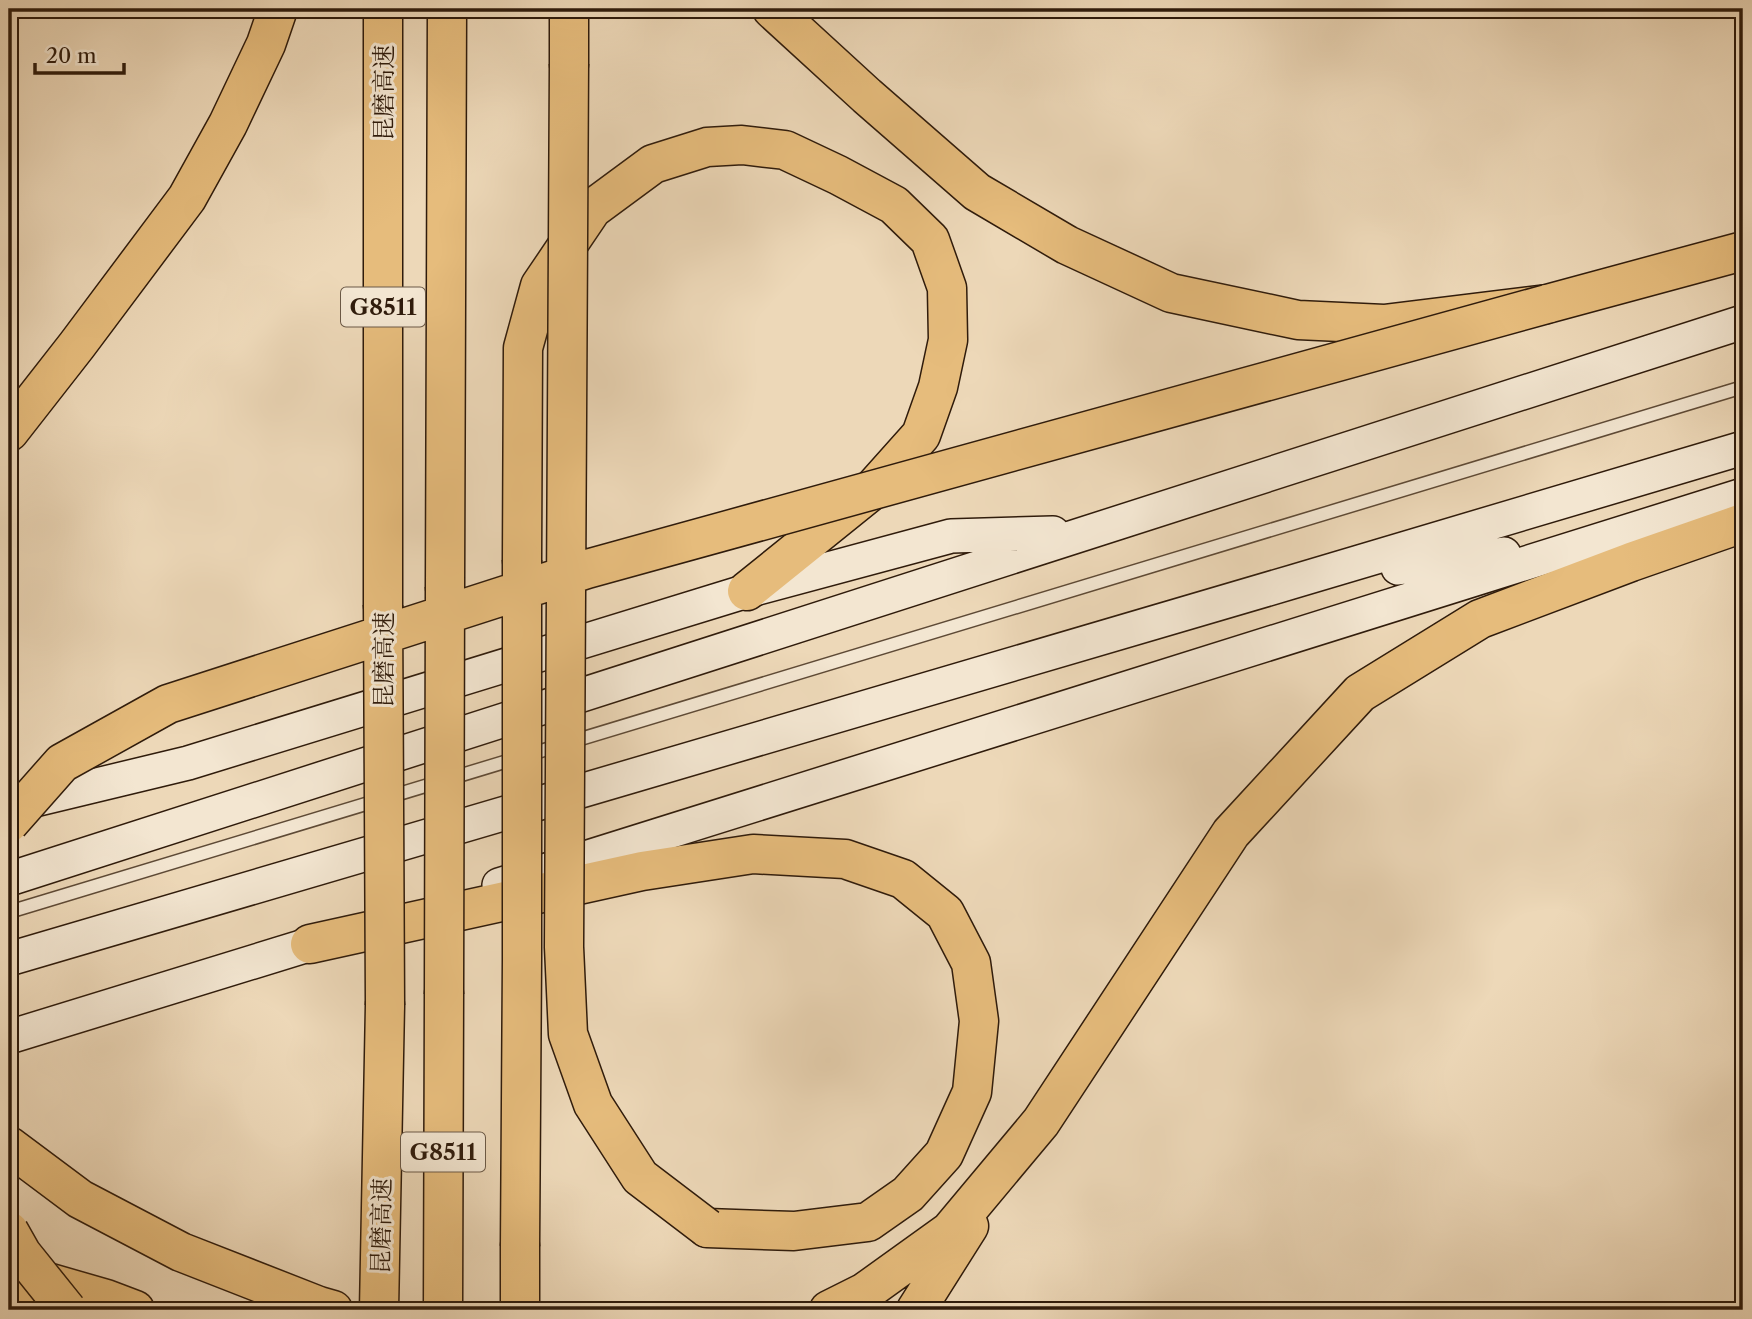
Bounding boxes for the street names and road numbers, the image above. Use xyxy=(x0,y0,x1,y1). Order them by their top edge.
street label: 昆磨高速 xyxy=(369,45,398,141)
road number: G8511 xyxy=(341,288,425,326)
street label: 昆磨高速 xyxy=(369,612,398,708)
road number: G8511 xyxy=(401,1133,485,1172)
street label: 昆磨高速 xyxy=(366,1178,396,1274)

